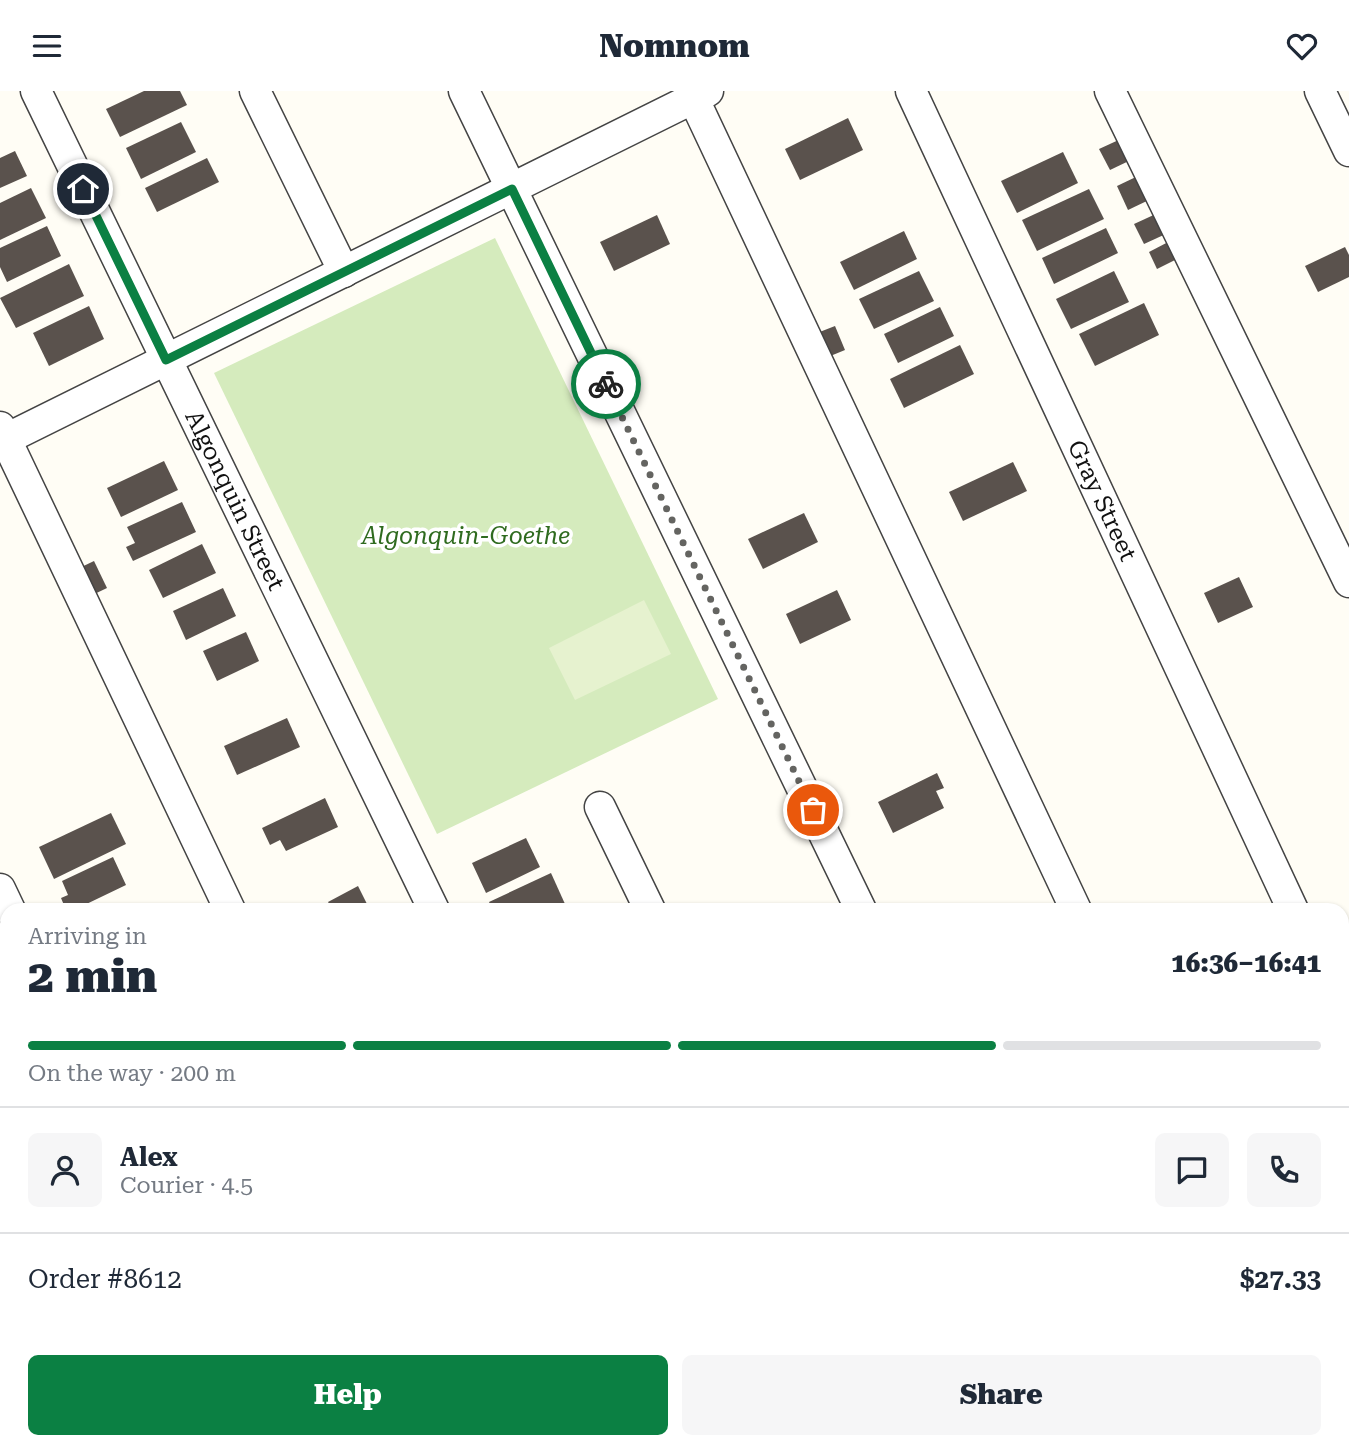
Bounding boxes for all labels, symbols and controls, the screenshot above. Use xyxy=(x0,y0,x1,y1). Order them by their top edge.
icon: menu xyxy=(28,27,66,65)
text: Nomnom xyxy=(599,27,750,65)
icon: heart xyxy=(1283,27,1321,65)
pin xyxy=(53,159,113,219)
icon: home xyxy=(64,170,102,208)
courier xyxy=(571,349,641,419)
icon: bike xyxy=(587,365,625,403)
street label: Algonquin Street xyxy=(179,406,290,595)
street label: Gray Street xyxy=(1062,436,1142,565)
park label: Algonquin-Goethe xyxy=(360,522,570,550)
pin xyxy=(783,780,843,840)
icon: bag xyxy=(794,791,832,829)
text: Arriving in xyxy=(28,923,147,950)
text: 16:36–16:41 xyxy=(1171,948,1321,978)
text: 2 min xyxy=(28,949,157,1003)
text: On the way · 200 m xyxy=(28,1060,236,1087)
button: person xyxy=(28,1133,102,1207)
button: chat xyxy=(1155,1133,1229,1207)
button: phone xyxy=(1247,1133,1321,1207)
text: Alex xyxy=(120,1142,178,1172)
text: Courier · 4.5 xyxy=(120,1172,253,1199)
text: Order #8612 xyxy=(28,1264,182,1294)
text: $27.33 xyxy=(1240,1264,1321,1294)
button: Help xyxy=(28,1355,668,1435)
button: Share xyxy=(682,1355,1321,1435)

